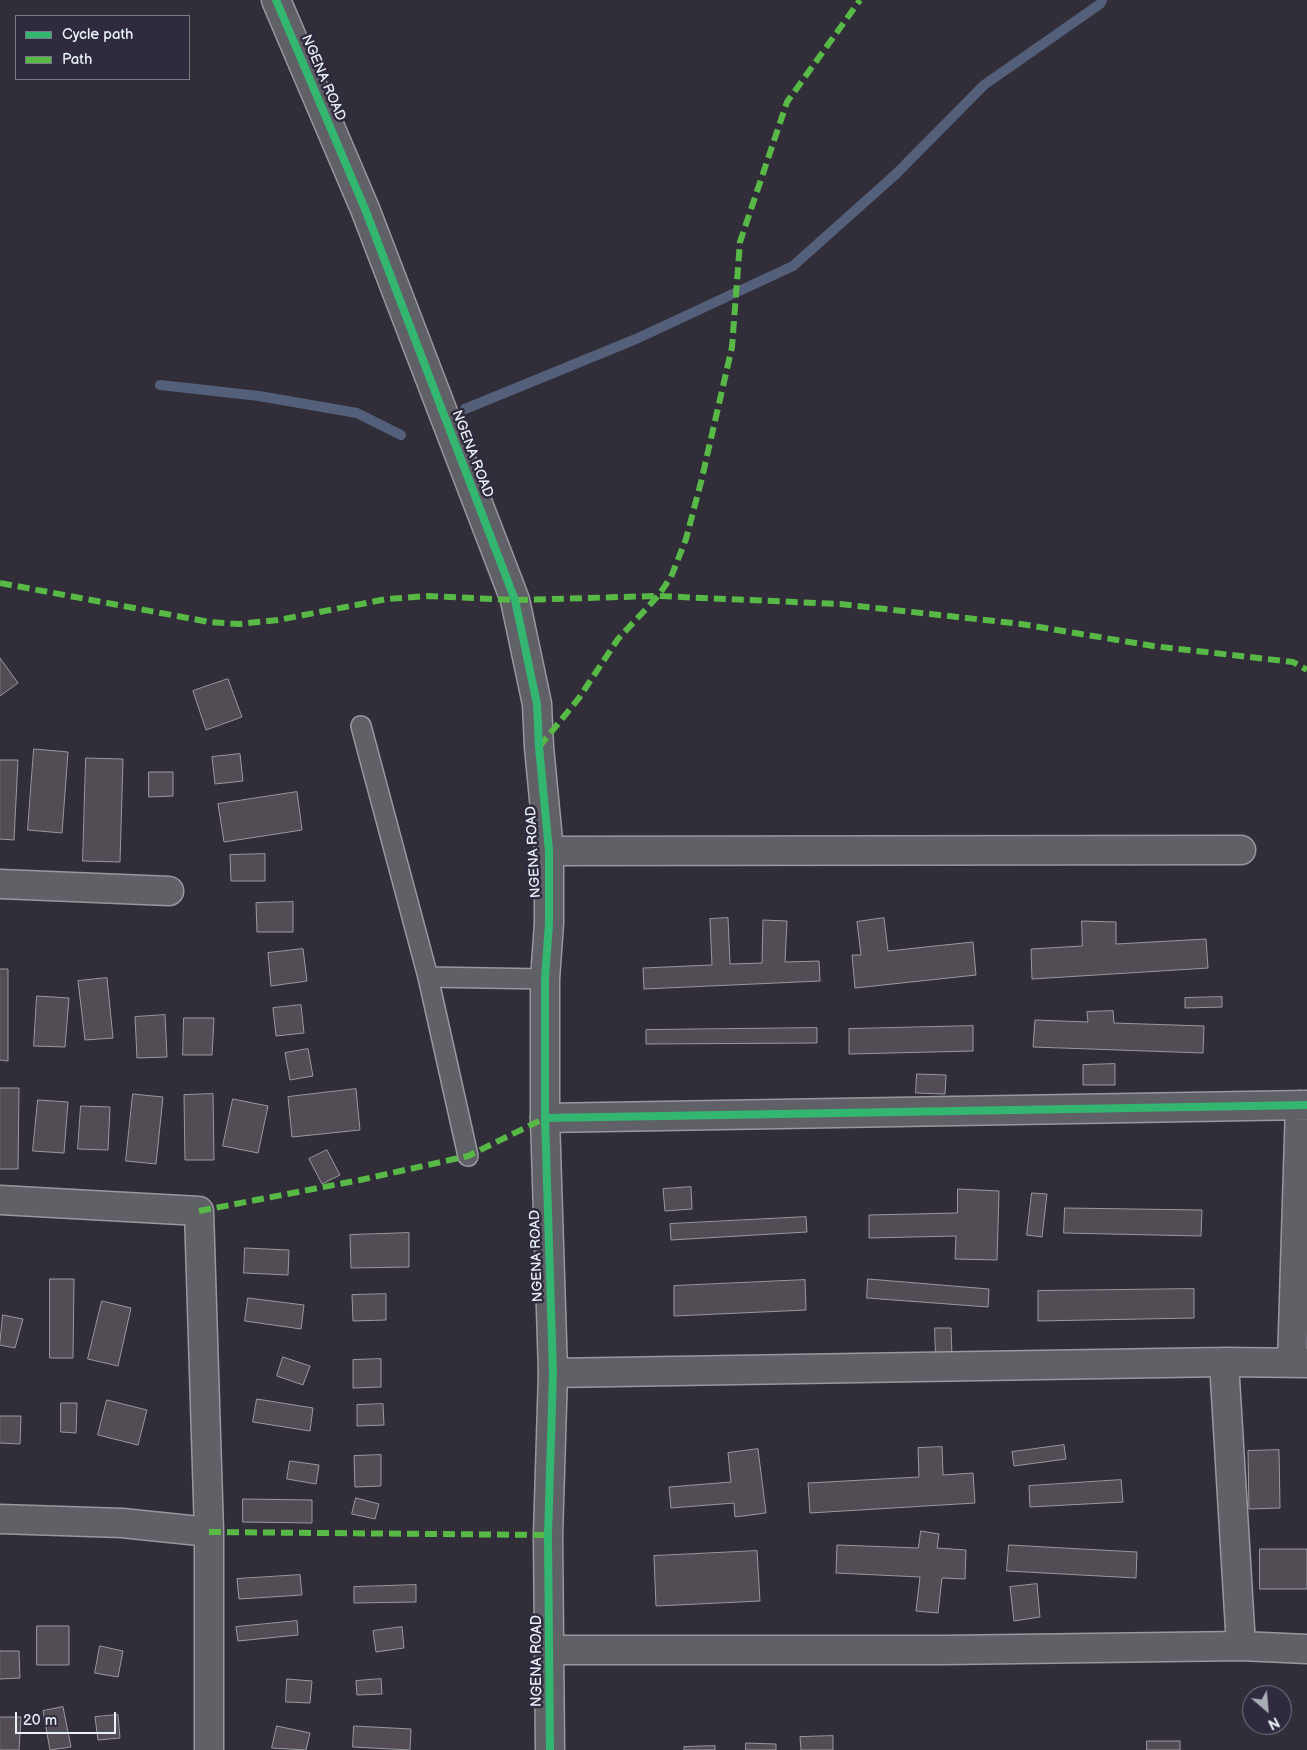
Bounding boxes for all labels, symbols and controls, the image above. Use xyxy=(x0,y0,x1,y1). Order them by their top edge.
legend xyxy=(15,15,190,80)
text: Cycle path xyxy=(62,25,133,44)
street label: NGENA ROAD xyxy=(297,32,349,124)
text: Path xyxy=(62,50,92,69)
street label: NGENA ROAD xyxy=(448,408,496,500)
street label: NGENA ROAD xyxy=(523,806,545,898)
street label: NGENA ROAD xyxy=(527,1210,547,1302)
street label: NGENA ROAD xyxy=(529,1615,545,1707)
north arrow xyxy=(1242,1685,1292,1735)
scale bar xyxy=(18,1702,119,1734)
text: 20 m xyxy=(23,1711,57,1730)
text: N xyxy=(1265,1713,1282,1733)

